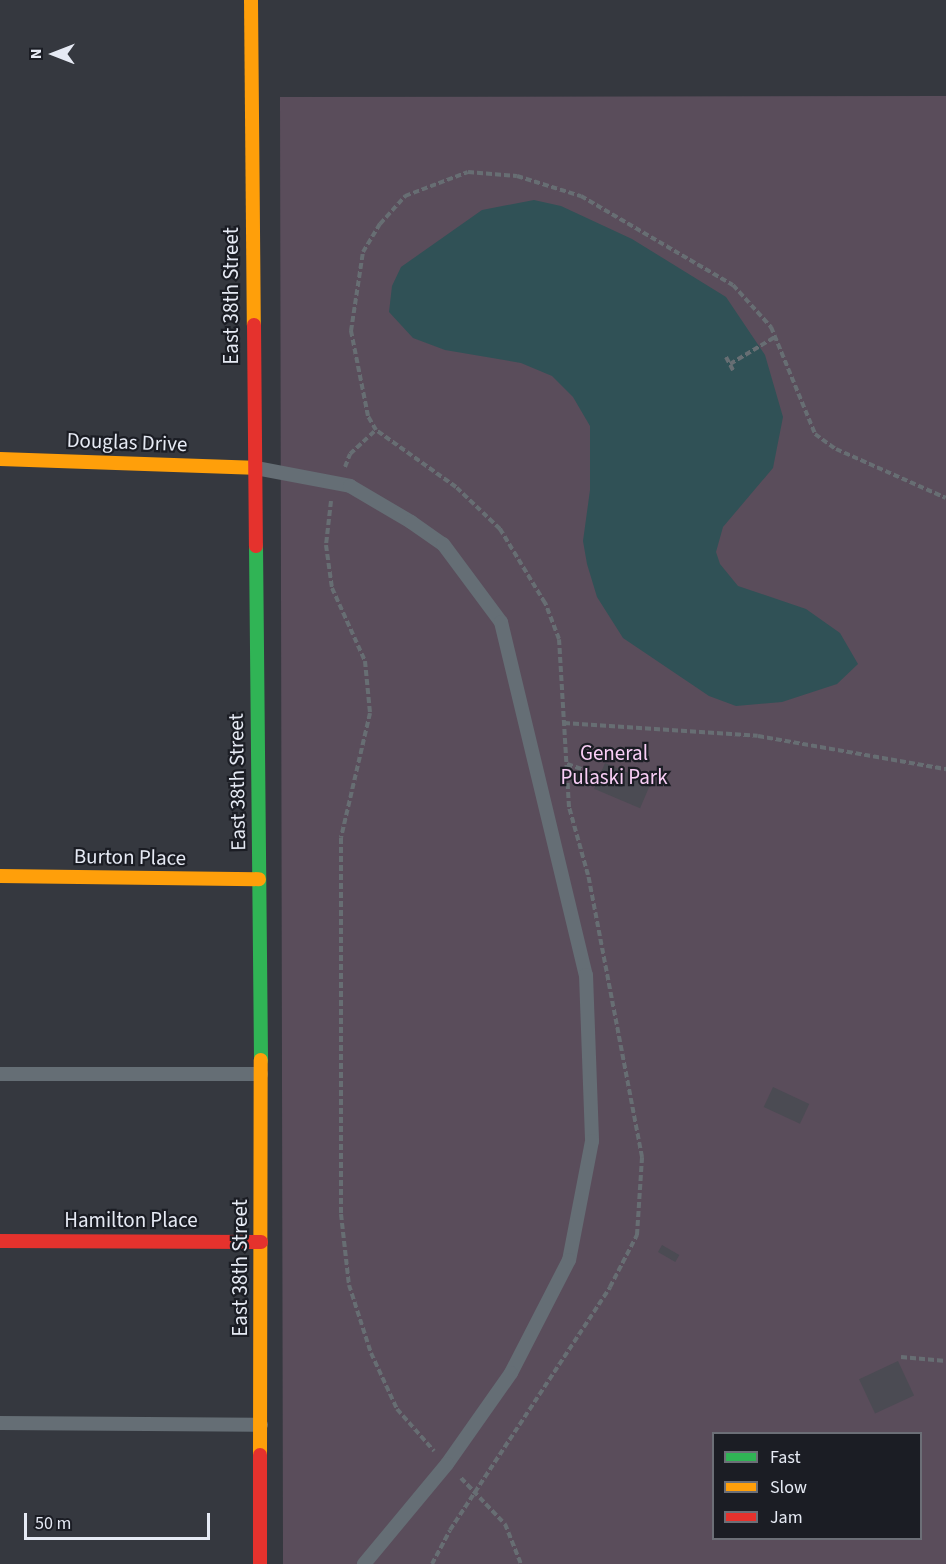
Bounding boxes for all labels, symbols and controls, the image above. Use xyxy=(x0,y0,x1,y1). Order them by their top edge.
north arrow xyxy=(24,24,84,84)
text: N xyxy=(25,49,47,59)
street label: East 38th Street xyxy=(218,227,244,365)
street label: Douglas Drive xyxy=(66,427,188,457)
street label: East 38th Street xyxy=(223,713,251,851)
park label: General Pulaski Park xyxy=(560,740,668,790)
street label: Burton Place xyxy=(74,843,186,871)
street label: East 38th Street xyxy=(227,1199,253,1337)
street label: Hamilton Place xyxy=(64,1207,198,1233)
legend xyxy=(712,1432,922,1540)
text: Fast xyxy=(770,1445,801,1470)
text: Slow xyxy=(770,1475,807,1500)
scale bar xyxy=(27,1501,213,1539)
text: Jam xyxy=(770,1505,803,1530)
text: 50 m xyxy=(35,1511,71,1536)

